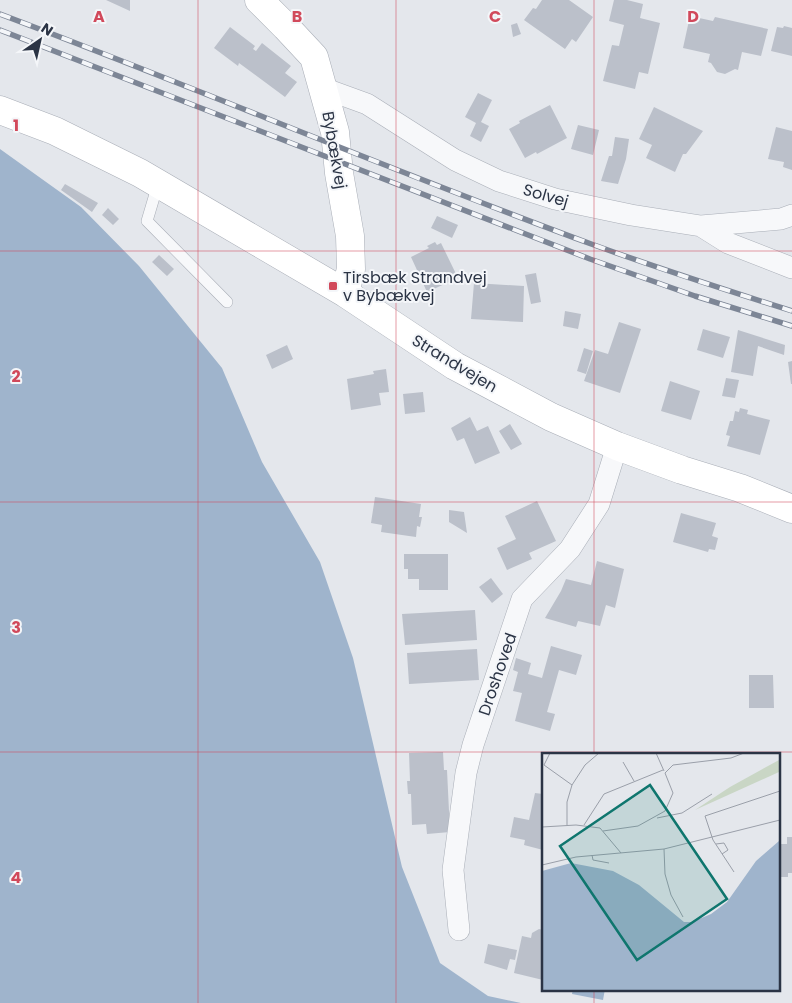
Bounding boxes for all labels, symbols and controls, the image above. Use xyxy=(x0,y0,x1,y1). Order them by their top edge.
text: A xyxy=(93,5,105,28)
text: B xyxy=(292,5,302,28)
text: C xyxy=(489,5,501,28)
text: D xyxy=(687,5,699,28)
north arrow xyxy=(15,15,65,65)
text: N xyxy=(37,18,57,40)
street label: Bybækvej xyxy=(316,110,353,191)
text: 1 xyxy=(13,114,19,137)
street label: Solvej xyxy=(520,178,571,213)
place label: Tirsbæk Strandvej v Bybækvej xyxy=(343,266,487,307)
marker: Tirsbæk Strandvej v Bybækvej xyxy=(327,280,339,292)
street label: Strandvejen xyxy=(408,329,502,398)
text: 2 xyxy=(11,365,21,388)
text: 3 xyxy=(11,616,21,639)
street label: Droshoved xyxy=(473,630,522,719)
inset map xyxy=(542,753,780,990)
text: 4 xyxy=(11,866,22,889)

